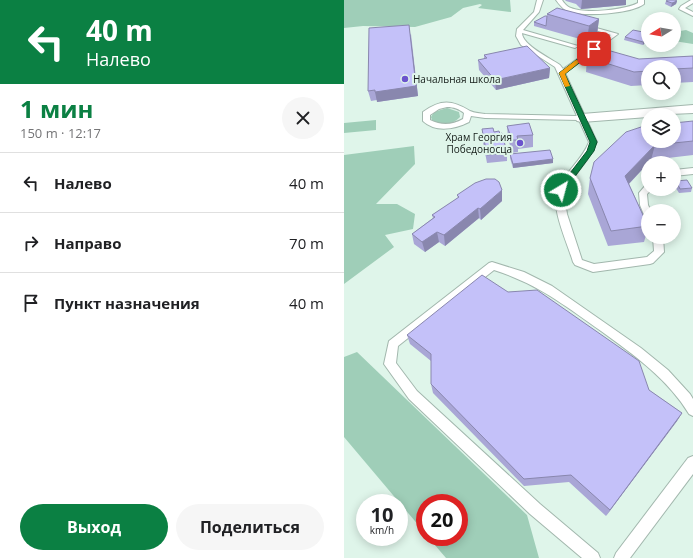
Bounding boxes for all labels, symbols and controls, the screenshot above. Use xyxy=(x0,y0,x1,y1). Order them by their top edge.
text: 40 m xyxy=(86,11,153,49)
north arrow xyxy=(641,12,681,52)
map controls xyxy=(641,12,681,244)
icon: left xyxy=(20,16,72,68)
pin xyxy=(577,32,611,66)
icon: arrive xyxy=(583,38,605,60)
text: Налево xyxy=(86,47,151,71)
button: search xyxy=(641,60,681,100)
place label: Начальная школа xyxy=(413,72,501,86)
marker: Начальная школа xyxy=(400,74,410,84)
text: 1 мин xyxy=(20,92,93,125)
button: close xyxy=(282,97,324,139)
button: layers xyxy=(641,108,681,148)
text: 150 m · 12:17 xyxy=(20,124,101,142)
place label: Храм Георгия Победоносца xyxy=(445,130,512,156)
marker: Храм Георгия Победоносца xyxy=(515,138,525,148)
button: + xyxy=(641,156,681,196)
position arrow xyxy=(540,169,582,211)
icon: left xyxy=(20,172,42,194)
text: Налево xyxy=(54,173,112,193)
text: 40 m xyxy=(289,173,324,193)
button: − xyxy=(641,204,681,244)
icon: right xyxy=(20,232,42,254)
text: Направо xyxy=(54,233,122,253)
text: 70 m xyxy=(289,233,324,253)
icon: arrive xyxy=(20,292,42,314)
text: Пункт назначения xyxy=(54,293,200,313)
text: 40 m xyxy=(289,293,324,313)
speed limit sign: 20 xyxy=(416,494,468,546)
text: 10 xyxy=(371,501,393,528)
button: Выход xyxy=(20,504,168,550)
button: Поделиться xyxy=(176,504,324,550)
text: km/h xyxy=(370,523,394,537)

